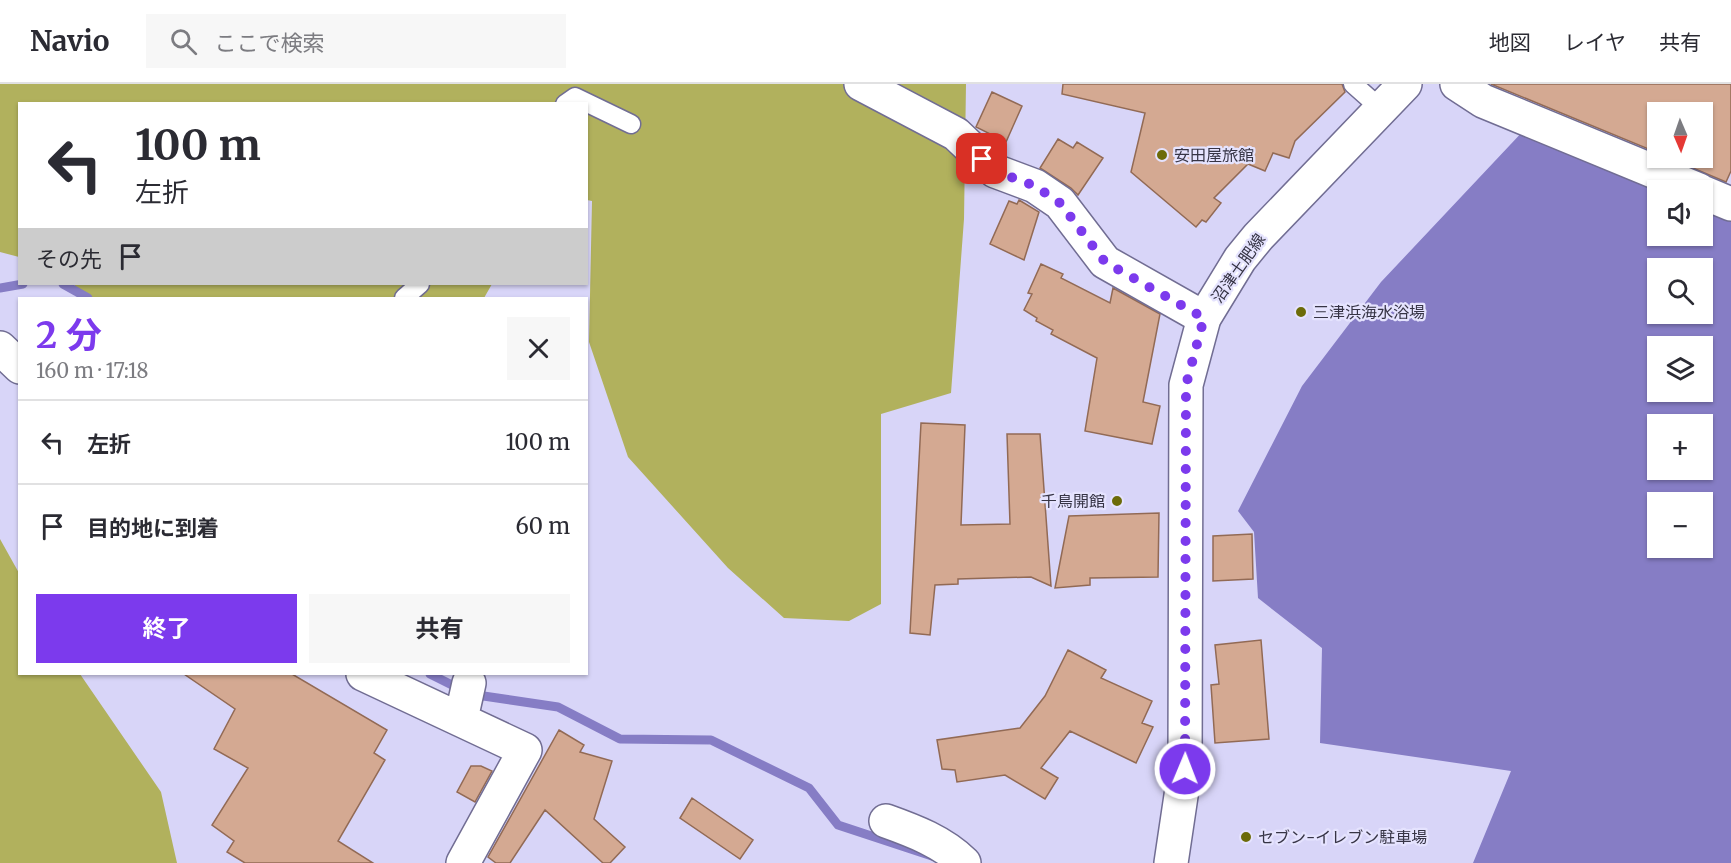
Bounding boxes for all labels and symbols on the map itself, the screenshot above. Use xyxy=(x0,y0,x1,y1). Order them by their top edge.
north arrow xyxy=(1647,102,1713,168)
pin xyxy=(956,133,1007,184)
place label: 安田屋旅館 xyxy=(1174,145,1254,165)
marker: 安田屋旅館 xyxy=(1155,148,1169,162)
street label: 沼津土肥線 xyxy=(1207,229,1269,307)
place label: 三津浜海水浴場 xyxy=(1313,302,1425,322)
marker: 三津浜海水浴場 xyxy=(1294,305,1308,319)
place label: 千鳥開館 xyxy=(1041,491,1105,511)
marker: 千鳥開館 xyxy=(1110,494,1124,508)
position arrow xyxy=(1153,737,1217,801)
place label: セブン-イレブン駐車場 xyxy=(1258,827,1427,847)
marker: セブン-イレブン駐車場 xyxy=(1239,830,1253,844)

